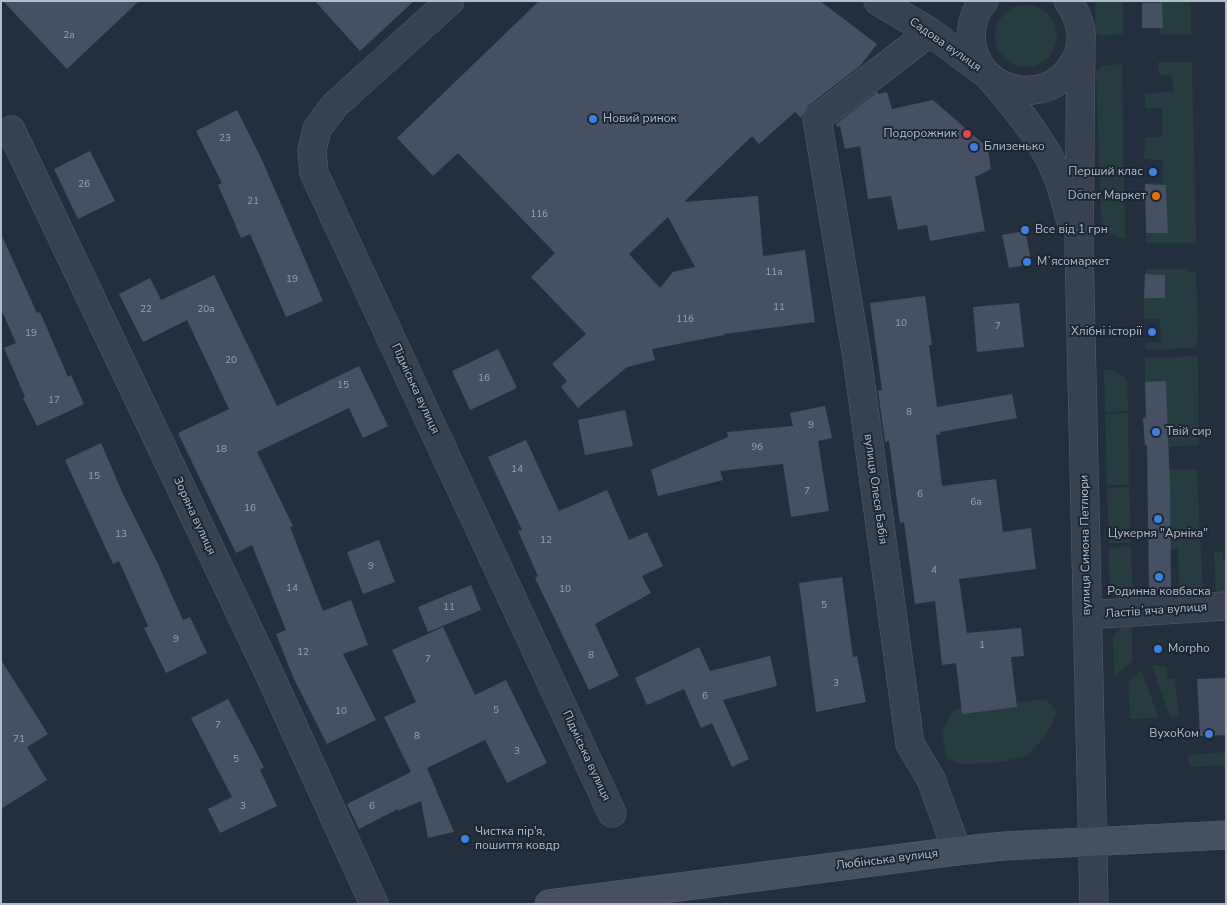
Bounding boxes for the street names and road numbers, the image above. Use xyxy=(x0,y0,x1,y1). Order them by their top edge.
street label: Садова вулиця xyxy=(906,15,984,75)
street label: Підміська вулиця xyxy=(388,342,442,436)
street label: вулиця Олеся Бабія xyxy=(860,433,890,545)
street label: Зоряна вулиця xyxy=(170,475,218,557)
street label: вулиця Симона Петлюри xyxy=(1078,475,1094,615)
street label: Ластівʼяча вулиця xyxy=(1104,600,1208,622)
street label: Підміська вулиця xyxy=(559,709,613,803)
street label: Любінська вулиця xyxy=(835,847,939,873)

